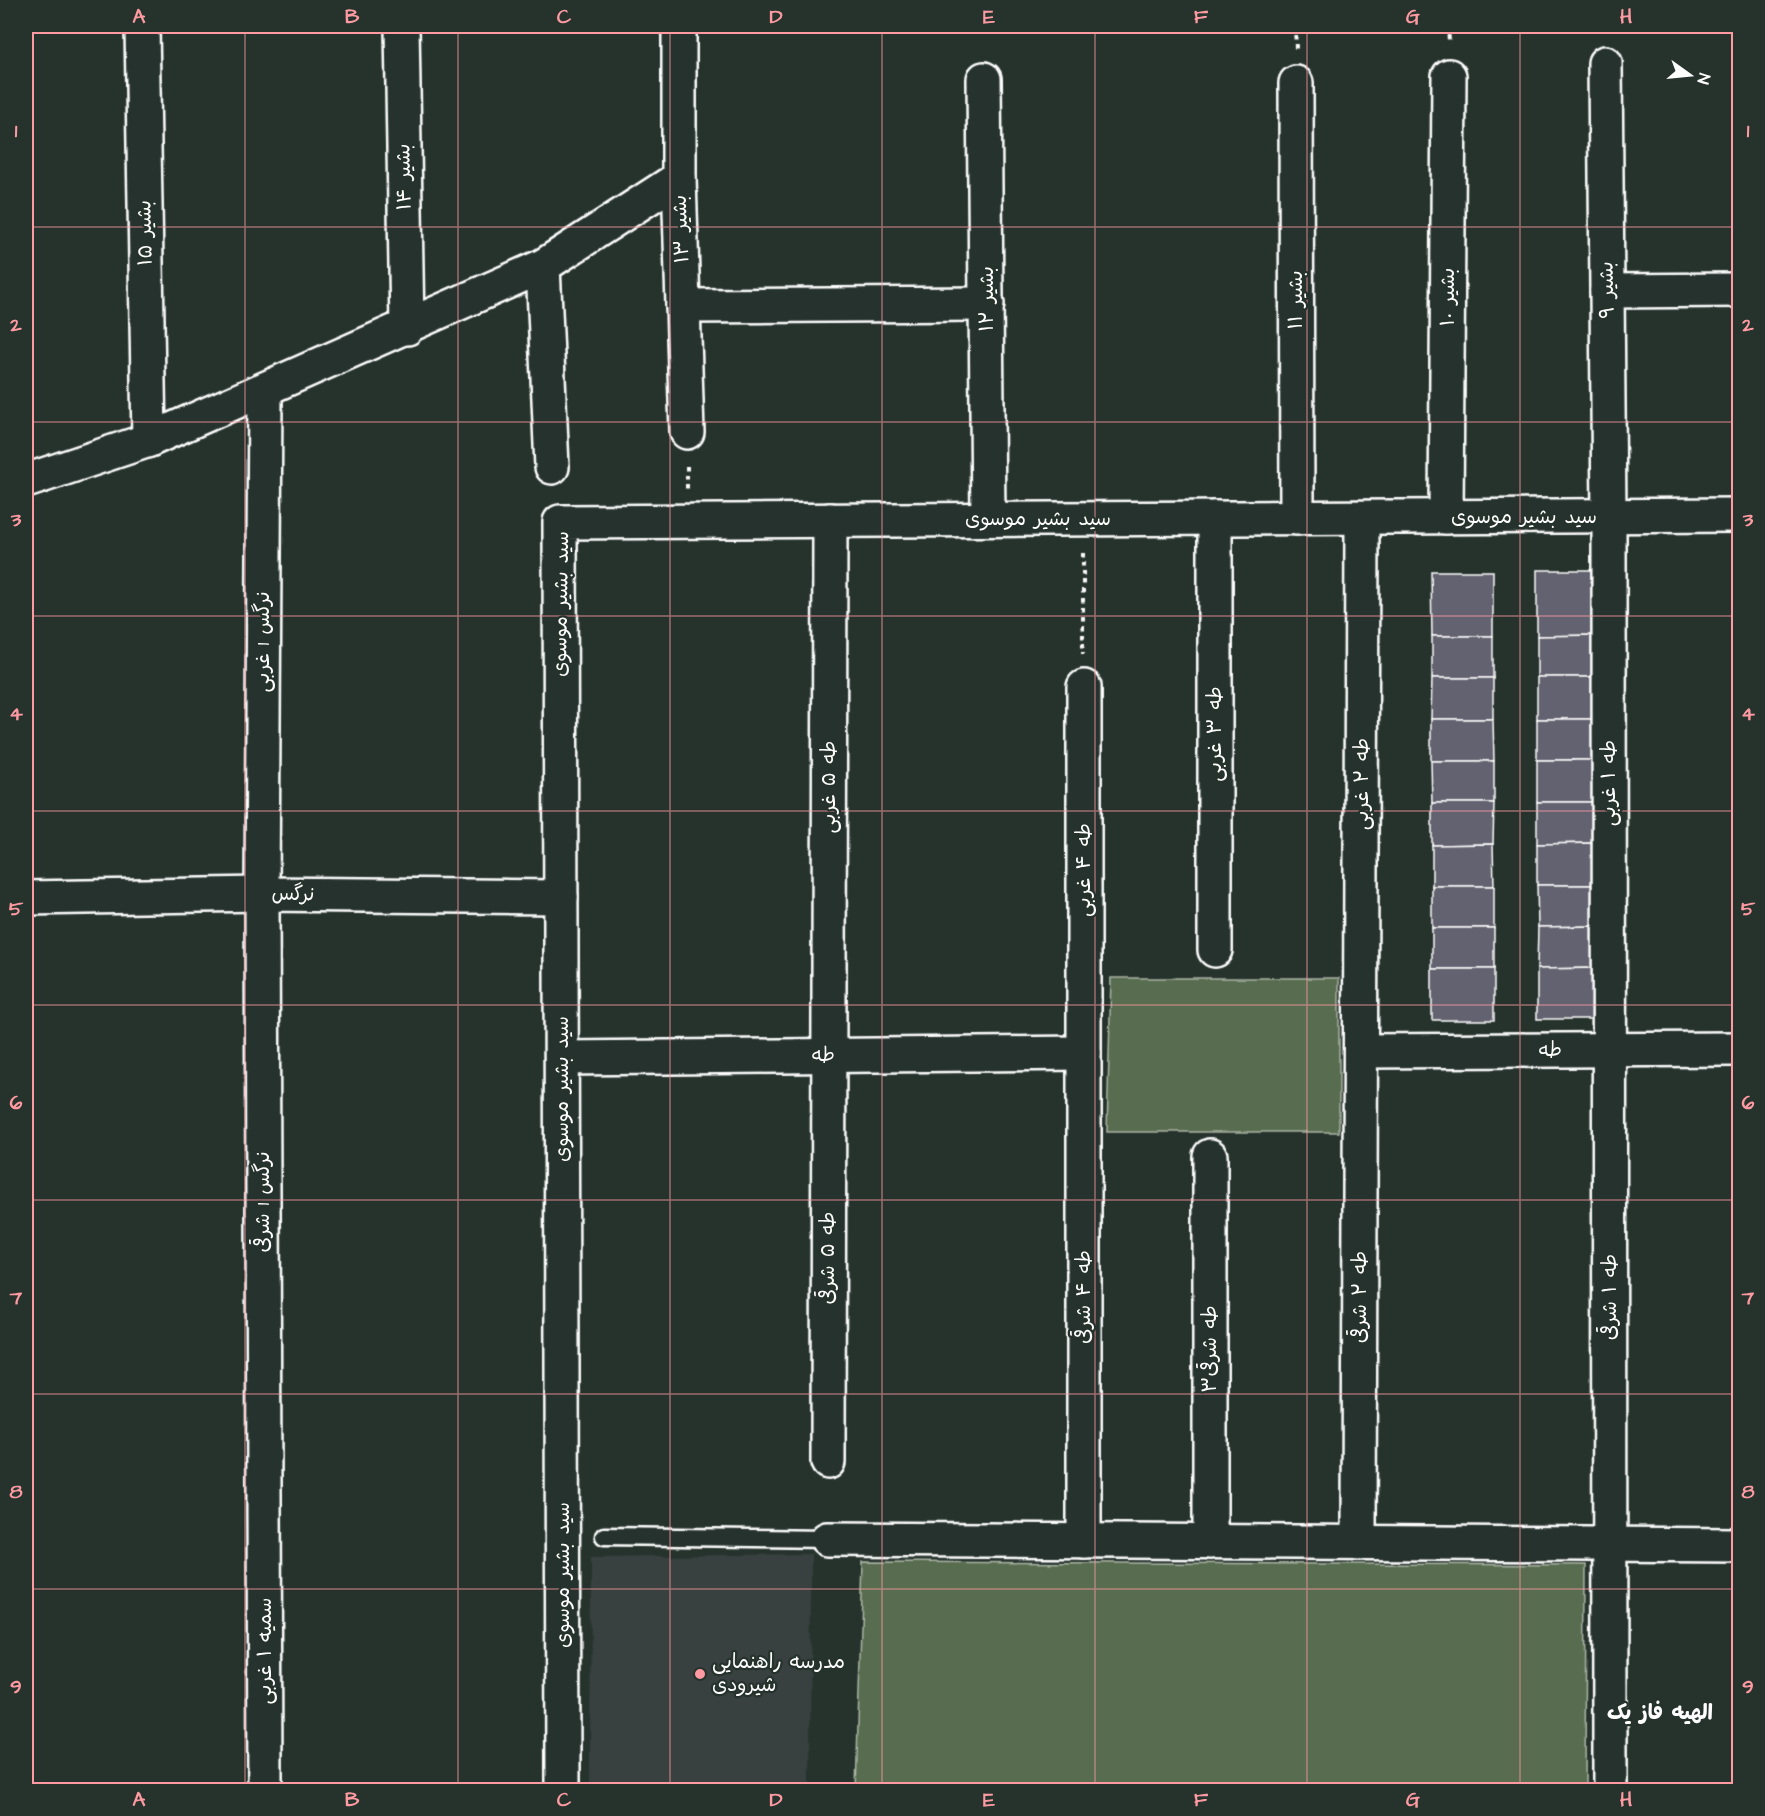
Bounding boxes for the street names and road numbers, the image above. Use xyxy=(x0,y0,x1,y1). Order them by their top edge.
street label: بشیر ۱۴ xyxy=(389,143,419,211)
street label: بشیر ۱۳ xyxy=(666,194,696,264)
street label: بشیر ۱۵ xyxy=(130,200,160,266)
street label: بشیر ۹ xyxy=(1593,261,1621,319)
street label: بشیر ۱۲ xyxy=(973,266,1001,332)
street label: بشیر ۱۰ xyxy=(1434,268,1462,326)
street label: بشیر ۱۱ xyxy=(1282,270,1310,330)
street label: سید بشیر موسوی xyxy=(1451,503,1597,531)
street label: سید بشیر موسوی xyxy=(965,505,1111,533)
street label: سید بشیر موسوی xyxy=(546,531,576,677)
street label: نرگس 1 غربی xyxy=(249,592,277,692)
street label: طه ۳ غربی xyxy=(1201,686,1229,782)
street label: طه ۲ غربی xyxy=(1348,738,1376,830)
street label: طه ۵ غربی xyxy=(815,740,843,834)
street label: طه ۱ غربی xyxy=(1595,740,1623,826)
street label: طه ۴ غربی xyxy=(1070,823,1098,917)
street label: نرگس xyxy=(271,880,315,908)
street label: سید بشیر موسوی xyxy=(548,1016,576,1162)
street label: طه xyxy=(1538,1036,1562,1064)
street label: طه xyxy=(811,1041,835,1069)
street label: نرگس 1 شرقی xyxy=(249,1152,277,1252)
street label: طه ۵ شرقی xyxy=(814,1211,842,1305)
street label: طه ۴ شرقی xyxy=(1070,1250,1098,1344)
street label: طه ۲ شرقی xyxy=(1346,1251,1374,1343)
street label: طه ۱ شرقی xyxy=(1596,1254,1624,1340)
street label: طه شرقی۳ xyxy=(1196,1305,1224,1393)
street label: سید بشیر موسوی xyxy=(549,1502,577,1648)
street label: سمیه ۱ غربی xyxy=(251,1598,279,1704)

